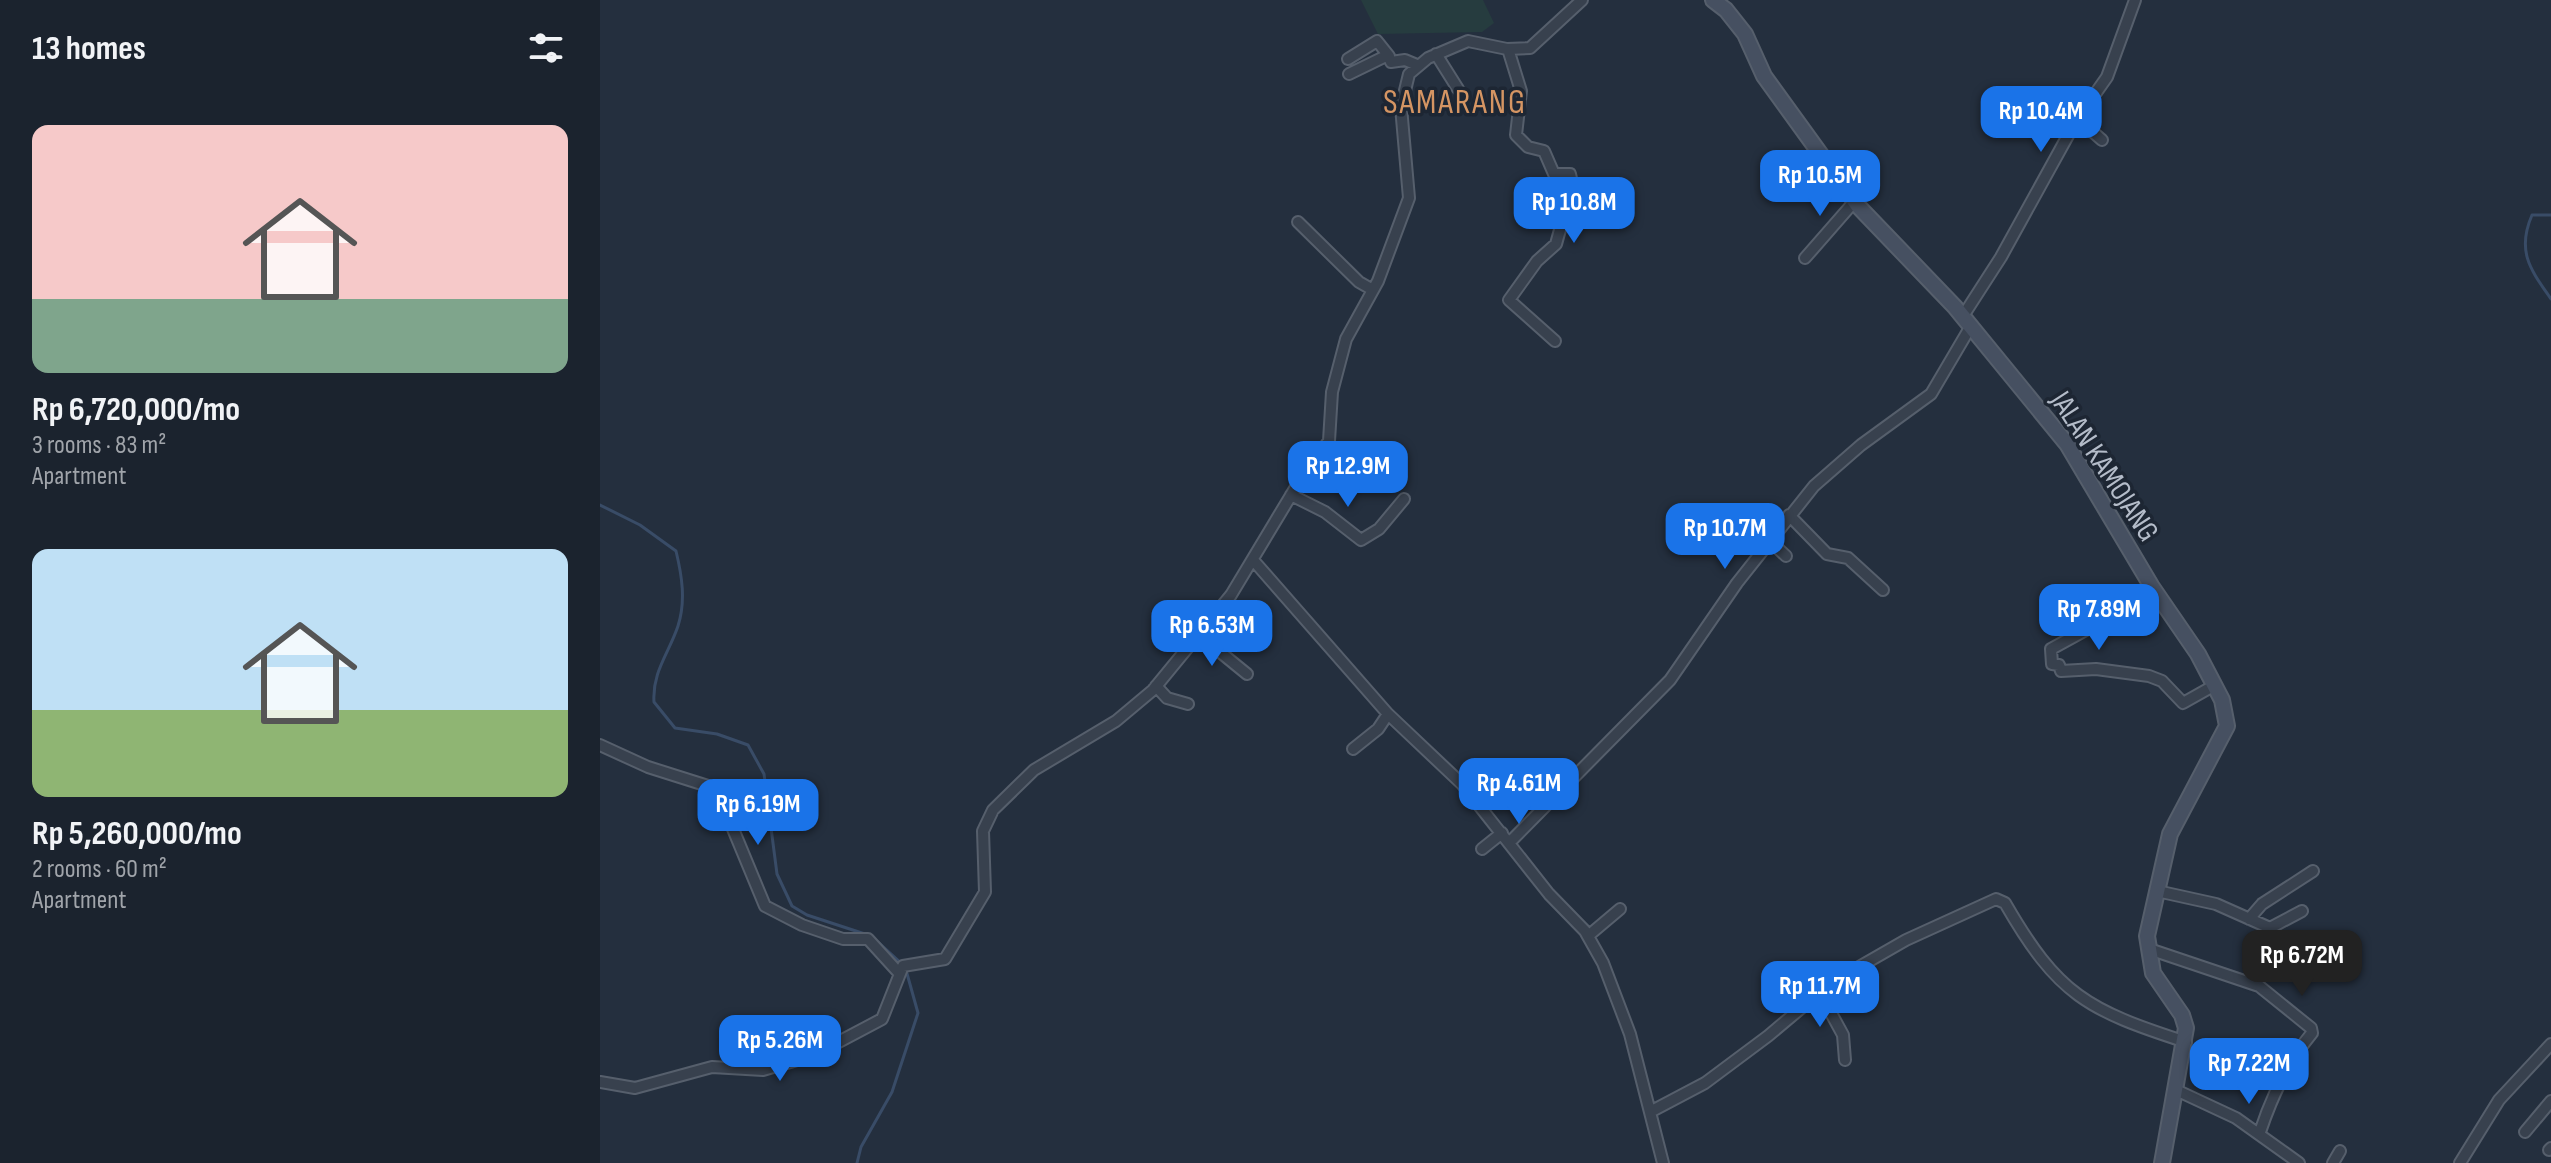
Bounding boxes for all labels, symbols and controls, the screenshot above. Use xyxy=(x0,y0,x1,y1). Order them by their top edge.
icon: filters xyxy=(524,26,568,70)
text: 13 homes xyxy=(32,28,146,69)
district label: SAMARANG xyxy=(1383,82,1527,123)
pin: Rp 10.4M xyxy=(1958,86,2124,154)
text: Rp 10.4M xyxy=(1999,96,2083,127)
pin: Rp 10.5M xyxy=(1737,150,1903,218)
text: Rp 10.5M xyxy=(1778,160,1862,191)
icon: home xyxy=(228,177,372,321)
pin: Rp 10.8M xyxy=(1491,177,1657,245)
text: Rp 10.8M xyxy=(1532,187,1616,218)
street label: JALAN KAMOJANG xyxy=(2042,384,2166,548)
text: Rp 6,720,000/mo xyxy=(32,389,240,430)
text: 3 rooms · 83 m² xyxy=(32,430,166,461)
pin: Rp 12.9M xyxy=(1265,441,1431,509)
text: Rp 12.9M xyxy=(1306,451,1390,482)
text: Apartment xyxy=(32,461,126,492)
pin: Rp 10.7M xyxy=(1642,503,1808,571)
text: Rp 10.7M xyxy=(1684,513,1766,544)
pin: Rp 7.89M xyxy=(2016,584,2182,652)
text: Rp 7.89M xyxy=(2057,594,2141,625)
pin: Rp 6.53M xyxy=(1129,600,1295,668)
icon: home xyxy=(228,601,372,745)
text: Rp 6.53M xyxy=(1169,610,1255,641)
pin: Rp 4.61M xyxy=(1436,758,1602,826)
text: Rp 4.61M xyxy=(1477,768,1561,799)
pin: Rp 6.19M xyxy=(675,779,841,847)
text: Rp 6.19M xyxy=(716,789,800,820)
text: Rp 5,260,000/mo xyxy=(32,813,242,854)
text: 2 rooms · 60 m² xyxy=(32,854,167,885)
text: Apartment xyxy=(32,885,126,916)
pin: Rp 6.72M xyxy=(2219,930,2385,998)
text: Rp 6.72M xyxy=(2260,940,2344,971)
pin: Rp 11.7M xyxy=(1737,961,1903,1029)
text: Rp 11.7M xyxy=(1779,971,1861,1002)
pin: Rp 5.26M xyxy=(697,1015,863,1083)
text: Rp 5.26M xyxy=(737,1025,823,1056)
pin: Rp 7.22M xyxy=(2166,1038,2332,1106)
text: Rp 7.22M xyxy=(2208,1048,2290,1079)

